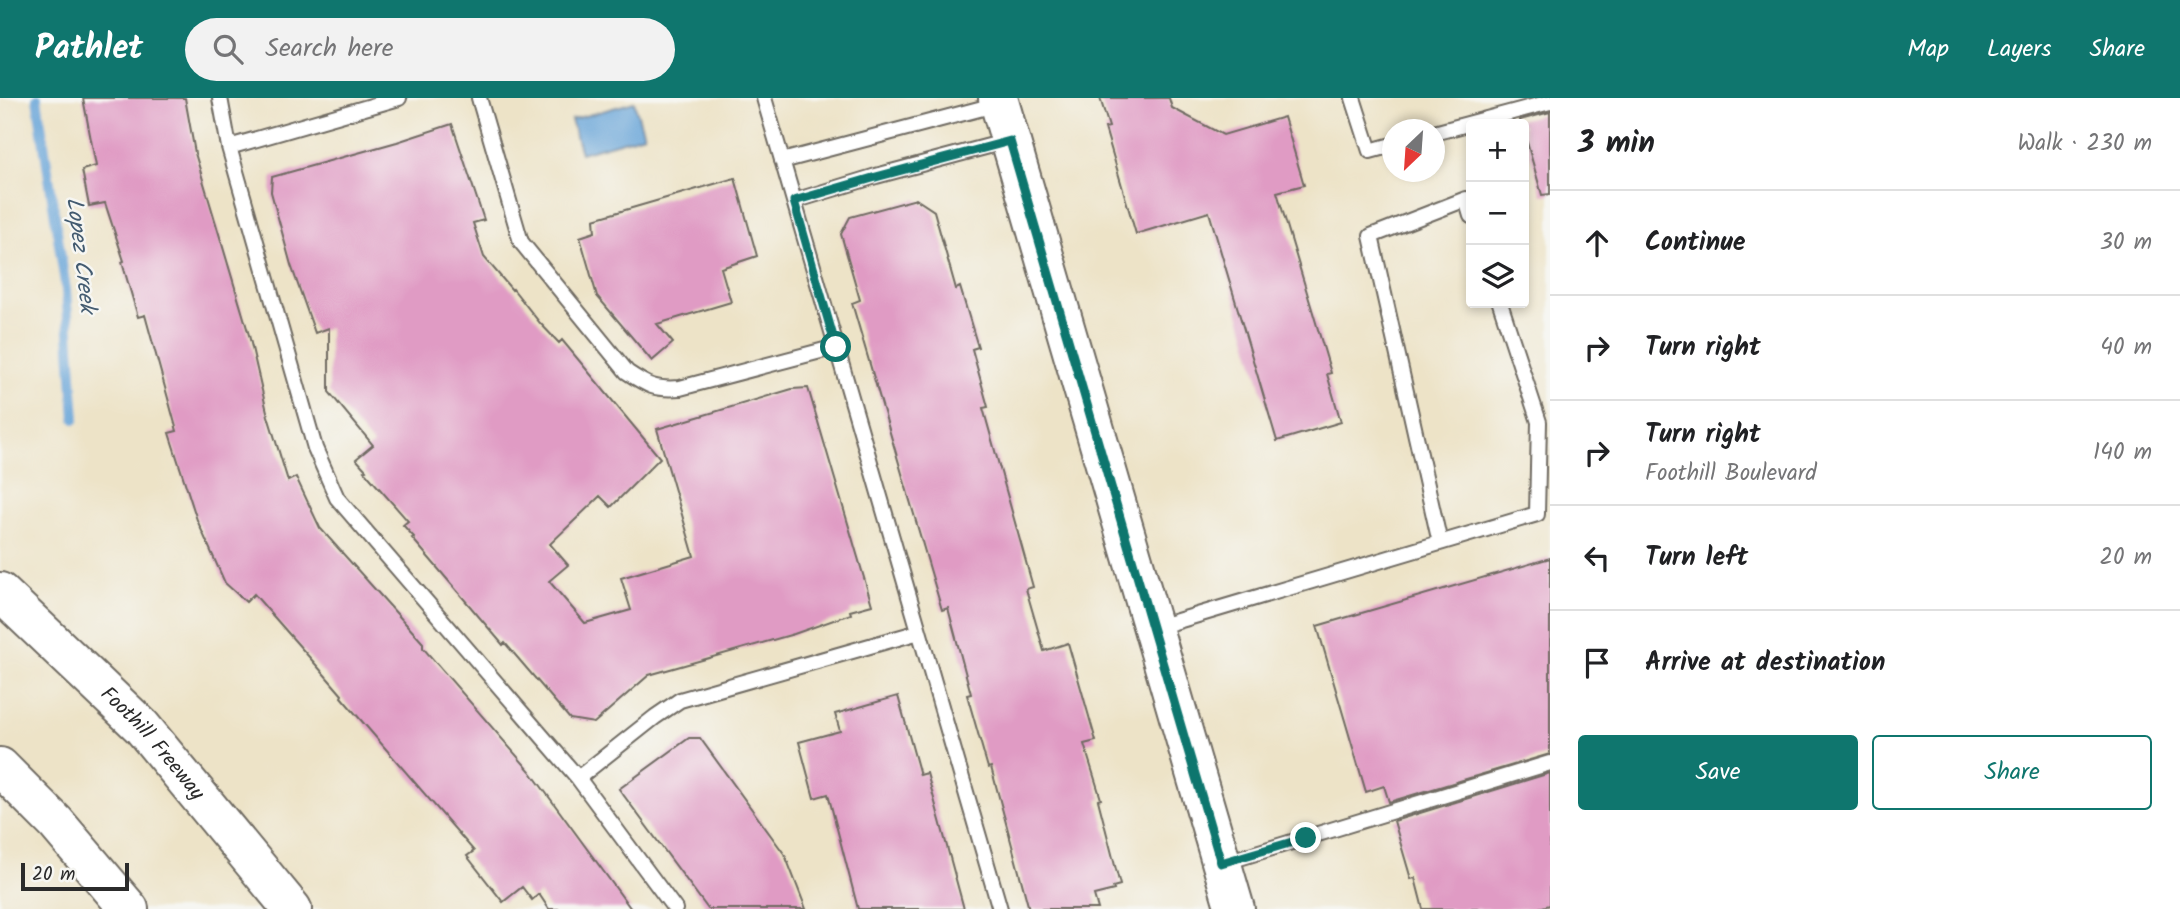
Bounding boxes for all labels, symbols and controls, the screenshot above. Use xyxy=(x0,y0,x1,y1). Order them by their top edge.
search box xyxy=(185,18,675,81)
text: Pathlet xyxy=(35,23,143,76)
text: Search here xyxy=(265,28,393,70)
icon: search xyxy=(209,30,247,68)
text: Map xyxy=(1907,30,1949,69)
text: Layers xyxy=(1987,30,2051,69)
text: Share xyxy=(2089,30,2145,69)
north arrow xyxy=(1382,119,1445,182)
map controls xyxy=(1466,119,1529,308)
button: + xyxy=(1466,119,1529,182)
text: 3 min xyxy=(1578,120,1655,168)
text: Walk · 230 m xyxy=(2017,126,2152,162)
button: − xyxy=(1466,182,1529,245)
water label: Lopez Creek xyxy=(55,195,105,318)
text: Continue xyxy=(1645,222,1746,264)
icon: ahead xyxy=(1578,224,1616,262)
text: 30 m xyxy=(2100,225,2152,261)
button: layers xyxy=(1466,245,1529,308)
text: Turn right xyxy=(1645,327,1761,369)
icon: right xyxy=(1578,329,1616,367)
text: 40 m xyxy=(2100,330,2152,366)
route start xyxy=(820,331,851,362)
text: Turn right xyxy=(1645,414,1761,456)
icon: right xyxy=(1578,434,1616,472)
text: 140 m xyxy=(2093,435,2152,471)
text: Foothill Boulevard xyxy=(1645,456,1817,492)
text: Turn left xyxy=(1645,537,1748,579)
icon: left xyxy=(1578,539,1616,577)
text: 20 m xyxy=(2100,540,2152,576)
text: Arrive at destination xyxy=(1645,642,1885,684)
icon: arrive xyxy=(1578,644,1616,682)
street label: Foothill Freeway xyxy=(92,679,213,808)
button: Save xyxy=(1578,735,1858,810)
button: Share xyxy=(1872,735,2152,810)
route end xyxy=(1290,822,1321,853)
scale bar xyxy=(21,860,130,892)
text: 20 m xyxy=(32,860,75,890)

